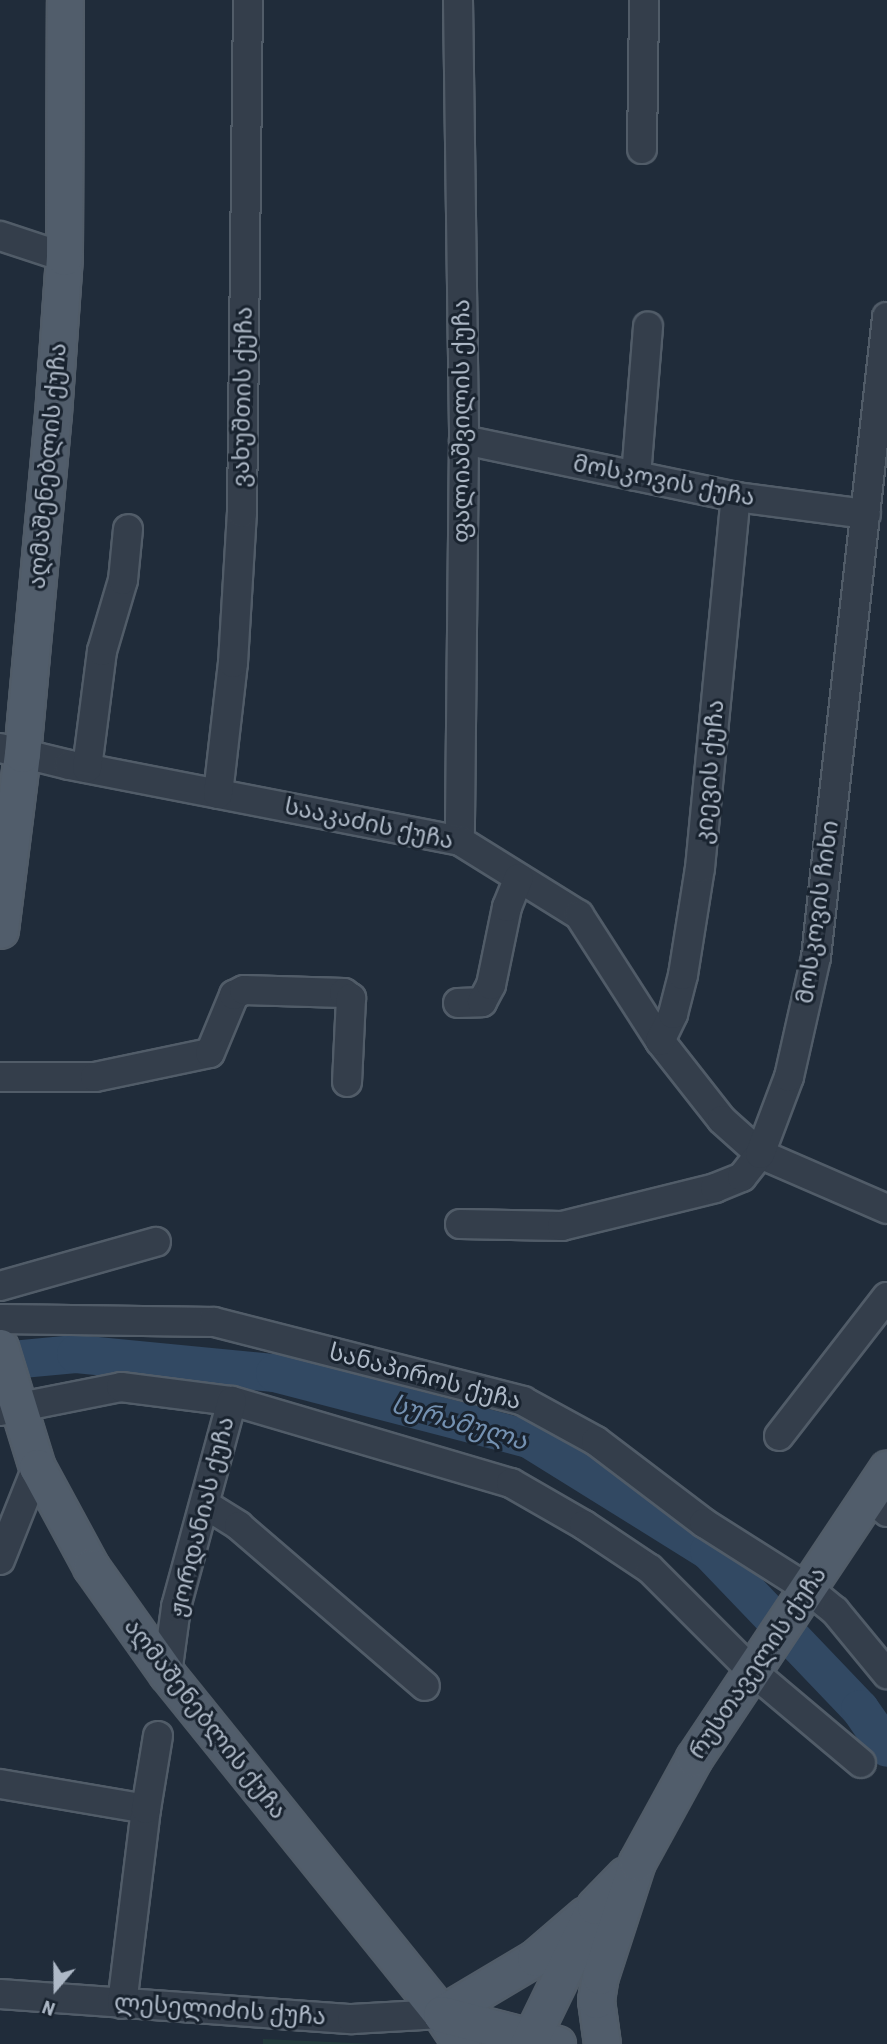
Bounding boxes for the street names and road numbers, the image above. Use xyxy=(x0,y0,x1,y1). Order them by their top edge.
street label: ფალიაშვილის ქუჩა xyxy=(448,299,476,543)
street label: ვახუშთის ქუჩა xyxy=(227,306,259,488)
street label: აღმაშენებლის ქუჩა xyxy=(23,342,73,590)
street label: მოსკოვის ქუჩა xyxy=(571,449,757,513)
street label: კიევის ქუჩა xyxy=(689,699,731,845)
street label: სააკაძის ქუჩა xyxy=(282,792,456,856)
street label: მოსკოვის ჩიხი xyxy=(791,818,845,1006)
street label: სანაპიროს ქუჩა xyxy=(326,1338,524,1416)
street label: ჟორდანიას ქუჩა xyxy=(163,1414,241,1620)
street label: რუსთაველის ქუჩა xyxy=(683,1561,833,1765)
street label: აღმაშენებლის ქუჩა xyxy=(118,1613,292,1825)
street label: ლესელიძის ქუჩა xyxy=(113,1988,327,2032)

